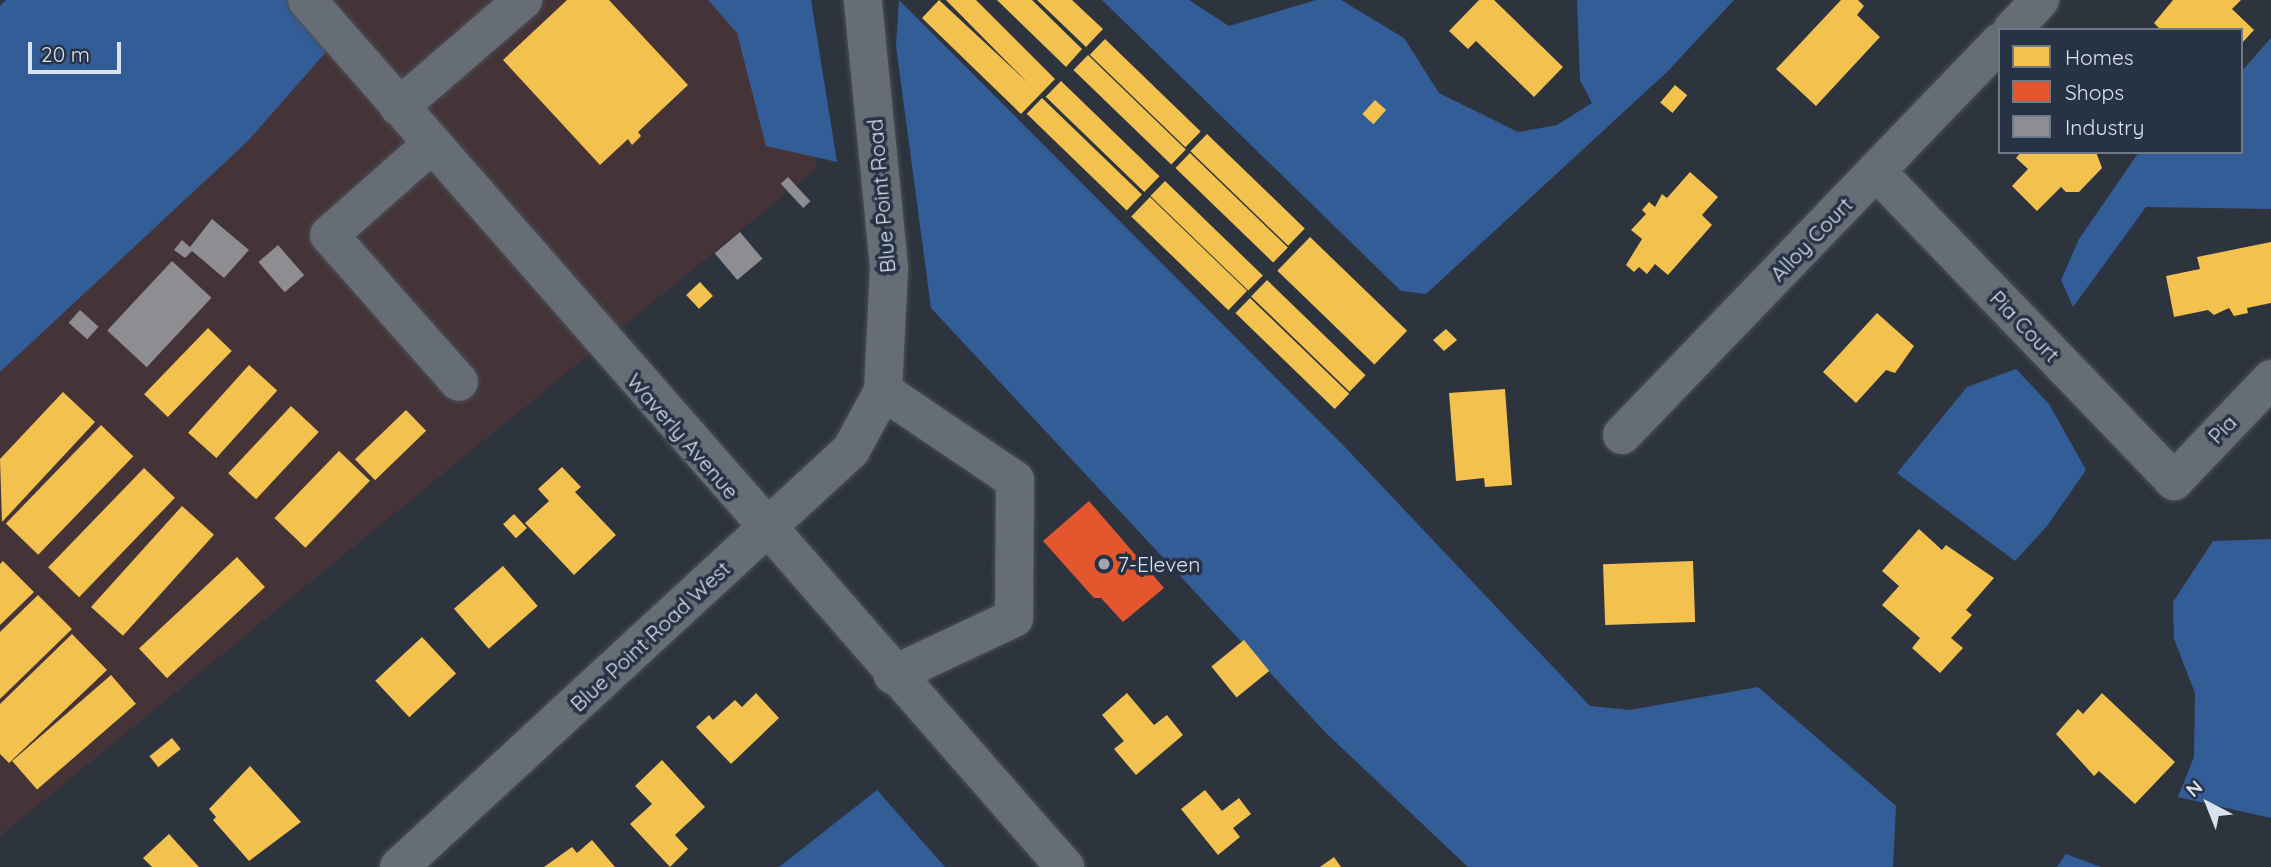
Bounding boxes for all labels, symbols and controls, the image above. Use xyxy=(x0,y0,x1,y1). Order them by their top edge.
scale bar xyxy=(32,28,124,72)
legend xyxy=(1998,28,2243,154)
text: 20 m xyxy=(41,41,90,67)
text: Homes xyxy=(2065,44,2134,70)
text: Shops xyxy=(2065,79,2124,105)
text: Industry xyxy=(2065,114,2144,140)
street label: Blue Point Road xyxy=(862,118,900,274)
street label: Alloy Court xyxy=(1765,192,1857,286)
street label: Pia Court xyxy=(1985,285,2065,367)
street label: Waverly Avenue xyxy=(622,368,744,504)
street label: Pia xyxy=(2203,410,2241,448)
place label: 7-Eleven xyxy=(1118,551,1200,577)
street label: Blue Point Road West xyxy=(565,556,735,716)
marker: 7-Eleven xyxy=(1096,556,1112,572)
north arrow xyxy=(2173,769,2243,839)
text: N xyxy=(2181,775,2207,802)

